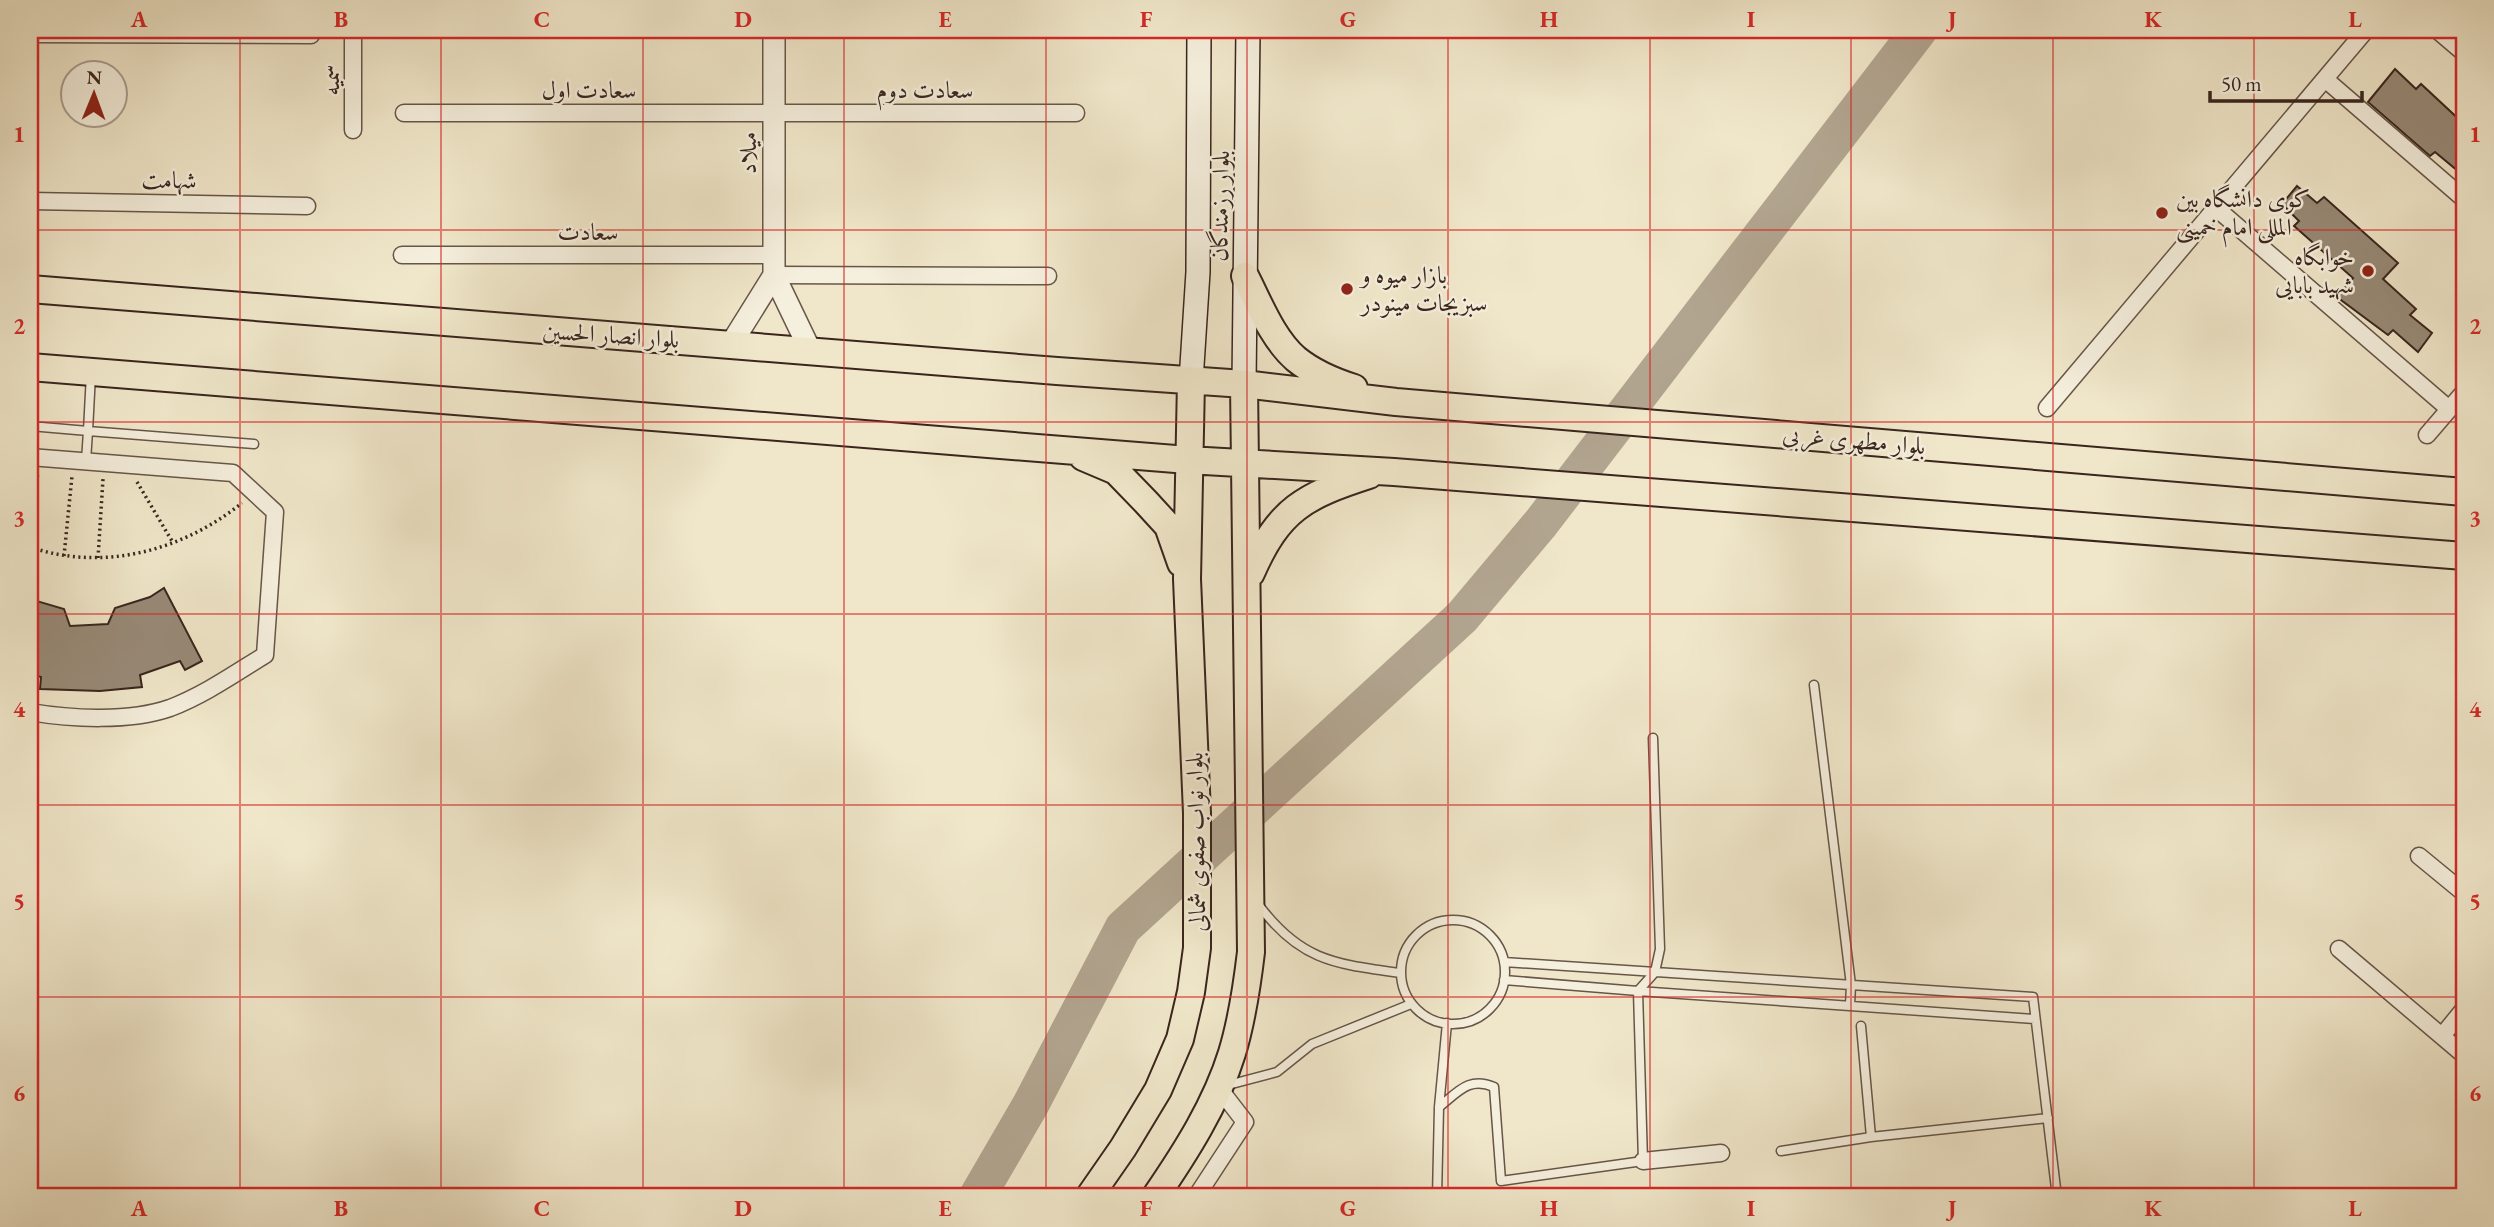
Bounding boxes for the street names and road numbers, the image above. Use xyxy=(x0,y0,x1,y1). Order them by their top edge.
street label: سمیه xyxy=(315,64,346,96)
street label: سعادت اول xyxy=(541,74,637,105)
street label: سعادت دوم xyxy=(877,74,973,111)
street label: میلاد xyxy=(732,132,763,174)
street label: بلوار رزمندگان xyxy=(1203,150,1236,262)
street label: شهامت xyxy=(141,164,197,195)
street label: سعادت xyxy=(558,216,618,247)
street label: بلوار انصار الحسین xyxy=(542,314,680,355)
street label: بلوار مطهری غربی xyxy=(1781,418,1927,463)
street label: بلوار نواب صفوی شمالی xyxy=(1178,752,1213,932)

